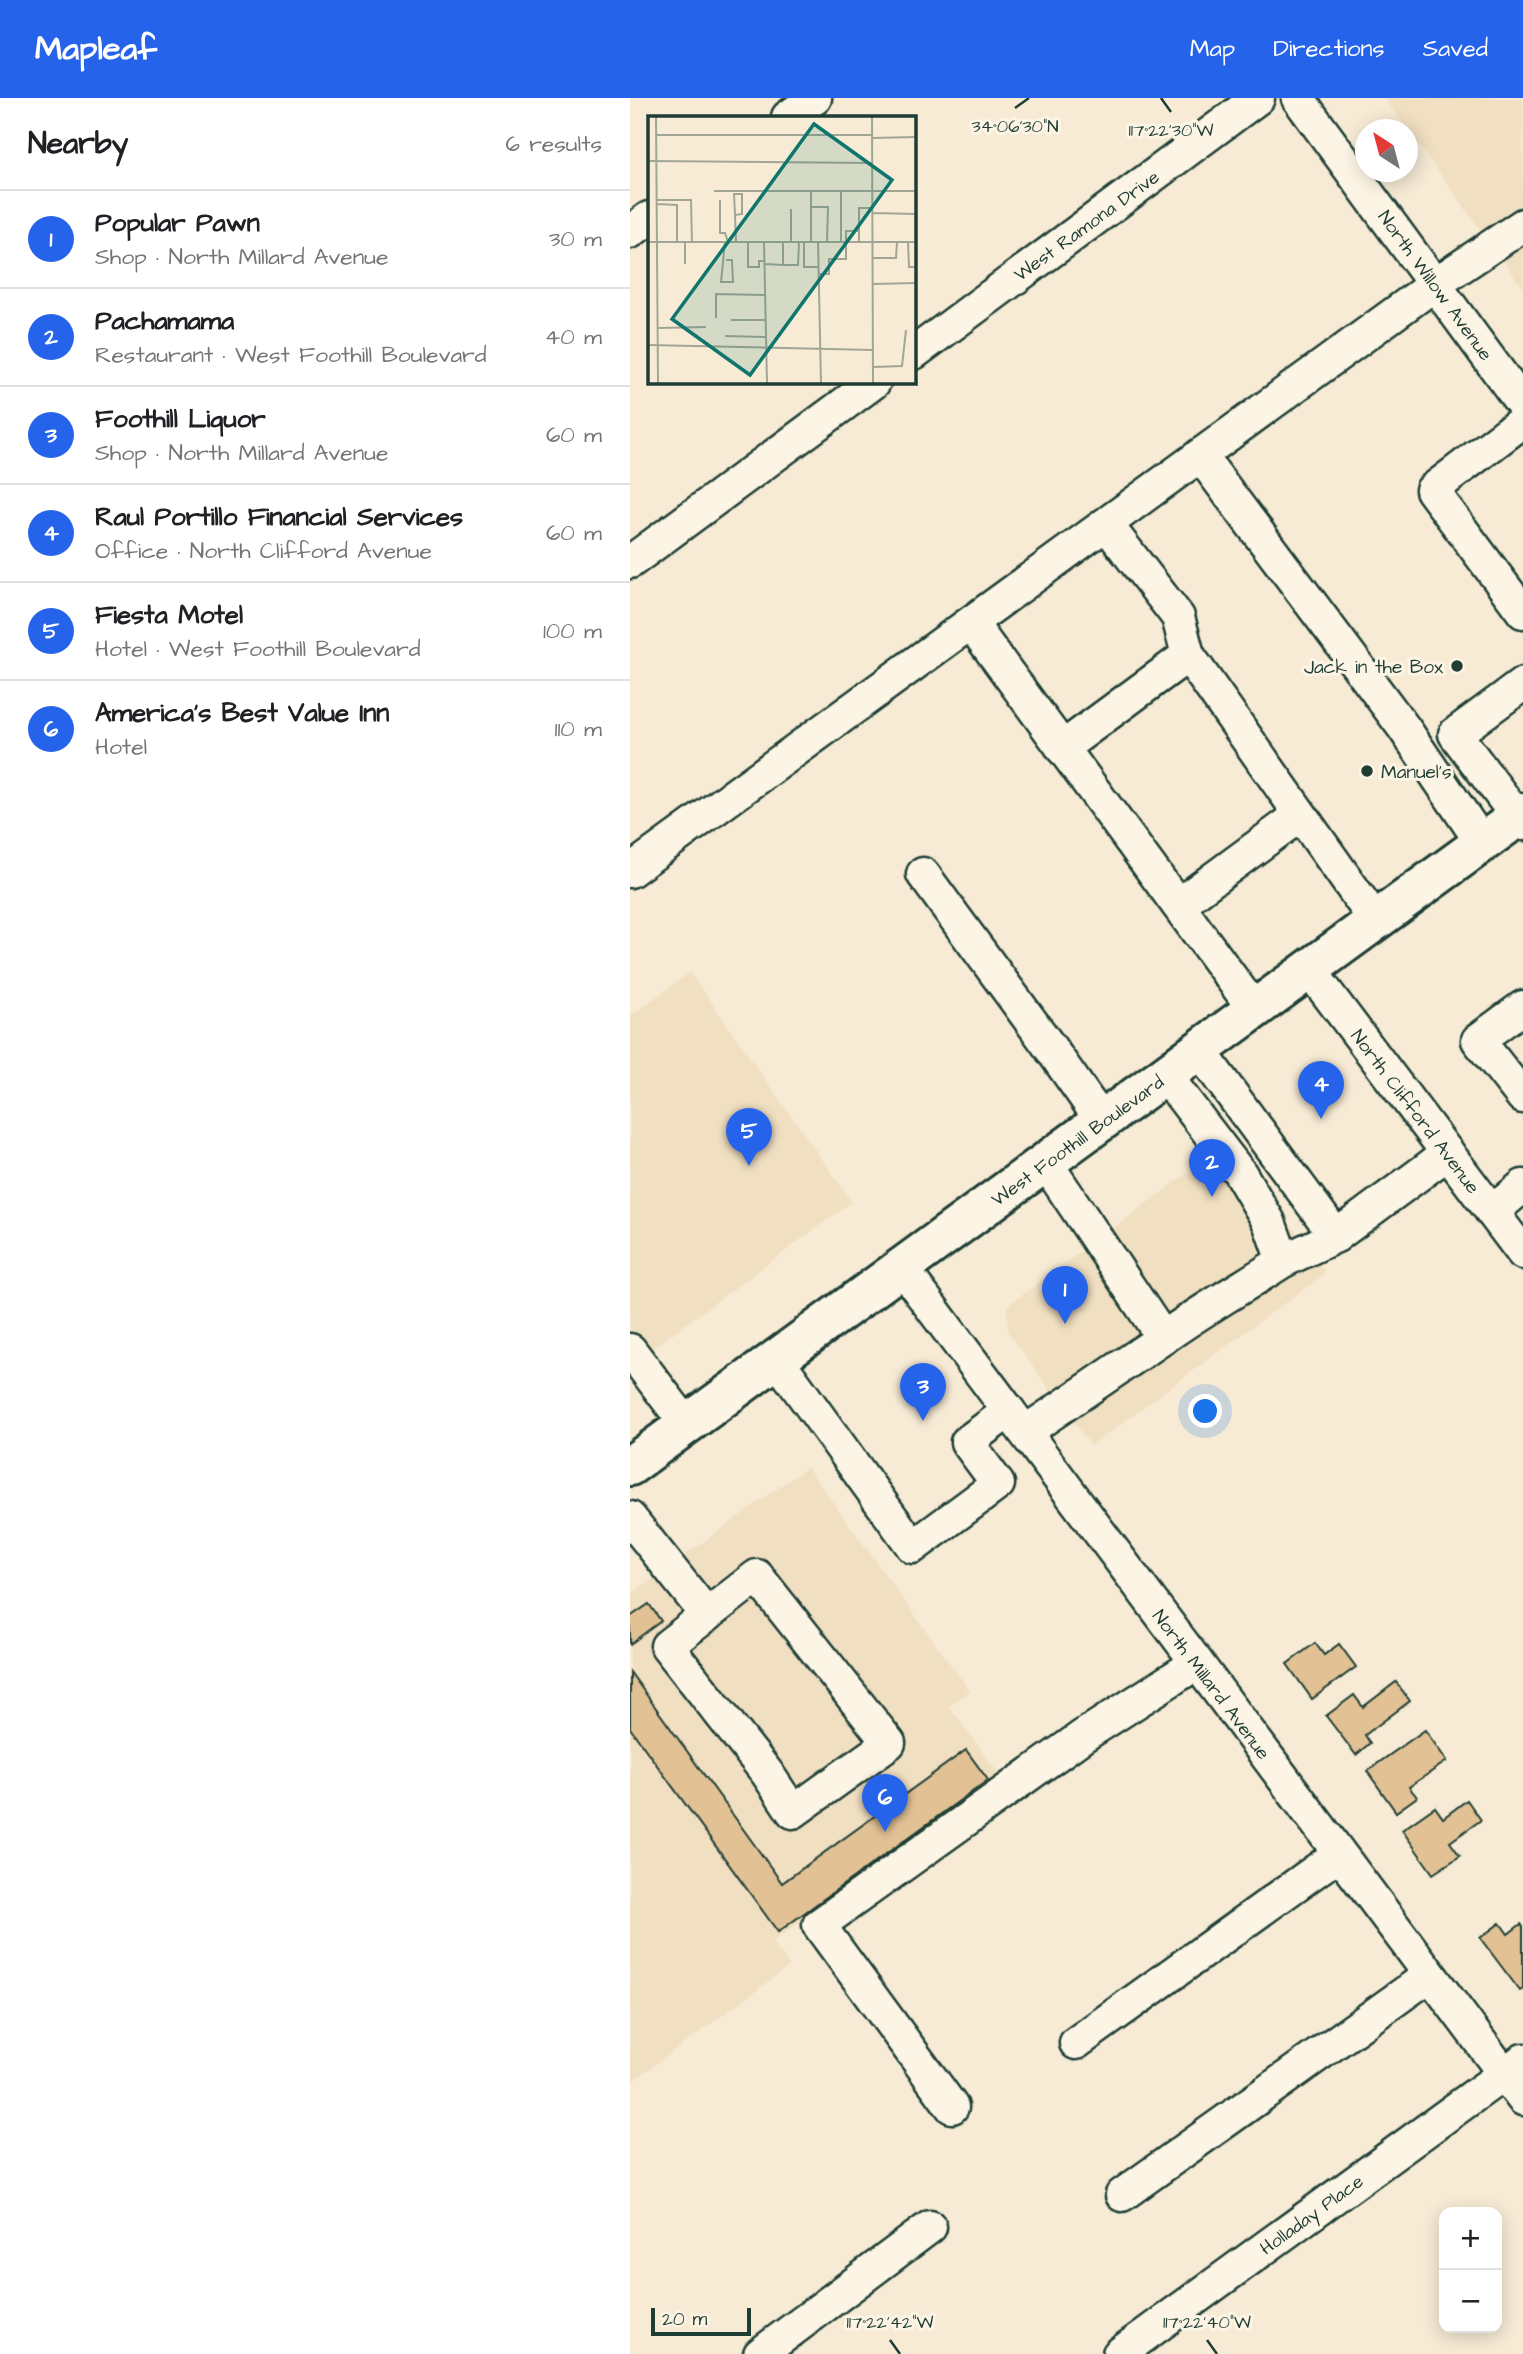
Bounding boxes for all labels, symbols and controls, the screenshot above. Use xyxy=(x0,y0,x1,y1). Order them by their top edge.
text: Mapleaf xyxy=(35,26,157,72)
text: Map xyxy=(1190,32,1235,66)
text: Directions xyxy=(1273,32,1385,66)
text: Saved xyxy=(1423,32,1488,66)
text: 34°06'30"N xyxy=(972,114,1058,139)
inset map xyxy=(648,116,915,383)
text: 117°22'30"W xyxy=(1129,118,1213,143)
north arrow xyxy=(1355,119,1418,182)
text: Nearby xyxy=(28,123,128,165)
text: 6 results xyxy=(506,128,602,160)
street label: West Ramona Drive xyxy=(1008,164,1165,288)
text: Popular Pawn xyxy=(95,205,260,241)
street label: North Willow Avenue xyxy=(1371,205,1499,367)
text: 1 xyxy=(50,223,52,255)
text: 30 m xyxy=(549,223,602,255)
text: Shop · North Millard Avenue xyxy=(95,241,388,273)
text: Pachamama xyxy=(95,303,234,339)
text: 2 xyxy=(44,321,58,353)
text: 40 m xyxy=(545,321,602,353)
text: Restaurant · West Foothill Boulevard xyxy=(95,339,487,371)
text: Foothill Liquor xyxy=(95,401,266,437)
text: 3 xyxy=(45,419,57,451)
text: 60 m xyxy=(546,419,602,451)
text: Shop · North Millard Avenue xyxy=(95,437,388,469)
text: Raul Portillo Financial Services xyxy=(95,499,463,535)
text: 4 xyxy=(43,517,59,549)
text: 60 m xyxy=(546,517,602,549)
text: Office · North Clifford Avenue xyxy=(95,535,432,567)
text: Fiesta Motel xyxy=(95,597,243,633)
text: 5 xyxy=(43,615,59,647)
text: 100 m xyxy=(543,615,602,647)
text: Hotel · West Foothill Boulevard xyxy=(95,633,421,665)
place label: Jack in the Box xyxy=(1304,654,1443,681)
marker: Jack in the Box xyxy=(1449,658,1465,674)
text: America's Best Value Inn xyxy=(95,695,389,731)
text: 6 xyxy=(44,713,58,745)
text: 110 m xyxy=(554,713,602,745)
text: Hotel xyxy=(95,731,147,763)
place label: Manuel's xyxy=(1381,759,1451,786)
marker: Manuel's xyxy=(1359,763,1375,779)
street label: North Clifford Avenue xyxy=(1344,1024,1486,1200)
pin: 4 xyxy=(1298,1061,1344,1119)
street label: West Foothill Boulevard xyxy=(986,1069,1170,1213)
pin: 5 xyxy=(726,1108,772,1166)
pin: 2 xyxy=(1189,1139,1235,1197)
pin: 1 xyxy=(1042,1266,1088,1324)
pin: 3 xyxy=(900,1363,946,1421)
your location xyxy=(1188,1394,1222,1428)
street label: North Millard Avenue xyxy=(1145,1604,1276,1766)
pin: 6 xyxy=(862,1774,908,1832)
street label: Holladay Place xyxy=(1254,2168,1370,2263)
map controls xyxy=(1439,2207,1502,2333)
button: + xyxy=(1439,2207,1502,2270)
button: − xyxy=(1439,2270,1502,2333)
scale bar xyxy=(651,2305,751,2337)
text: 20 m xyxy=(662,2306,707,2333)
text: 117°22'42"W xyxy=(847,2310,934,2335)
text: 117°22'40"W xyxy=(1163,2310,1251,2335)

